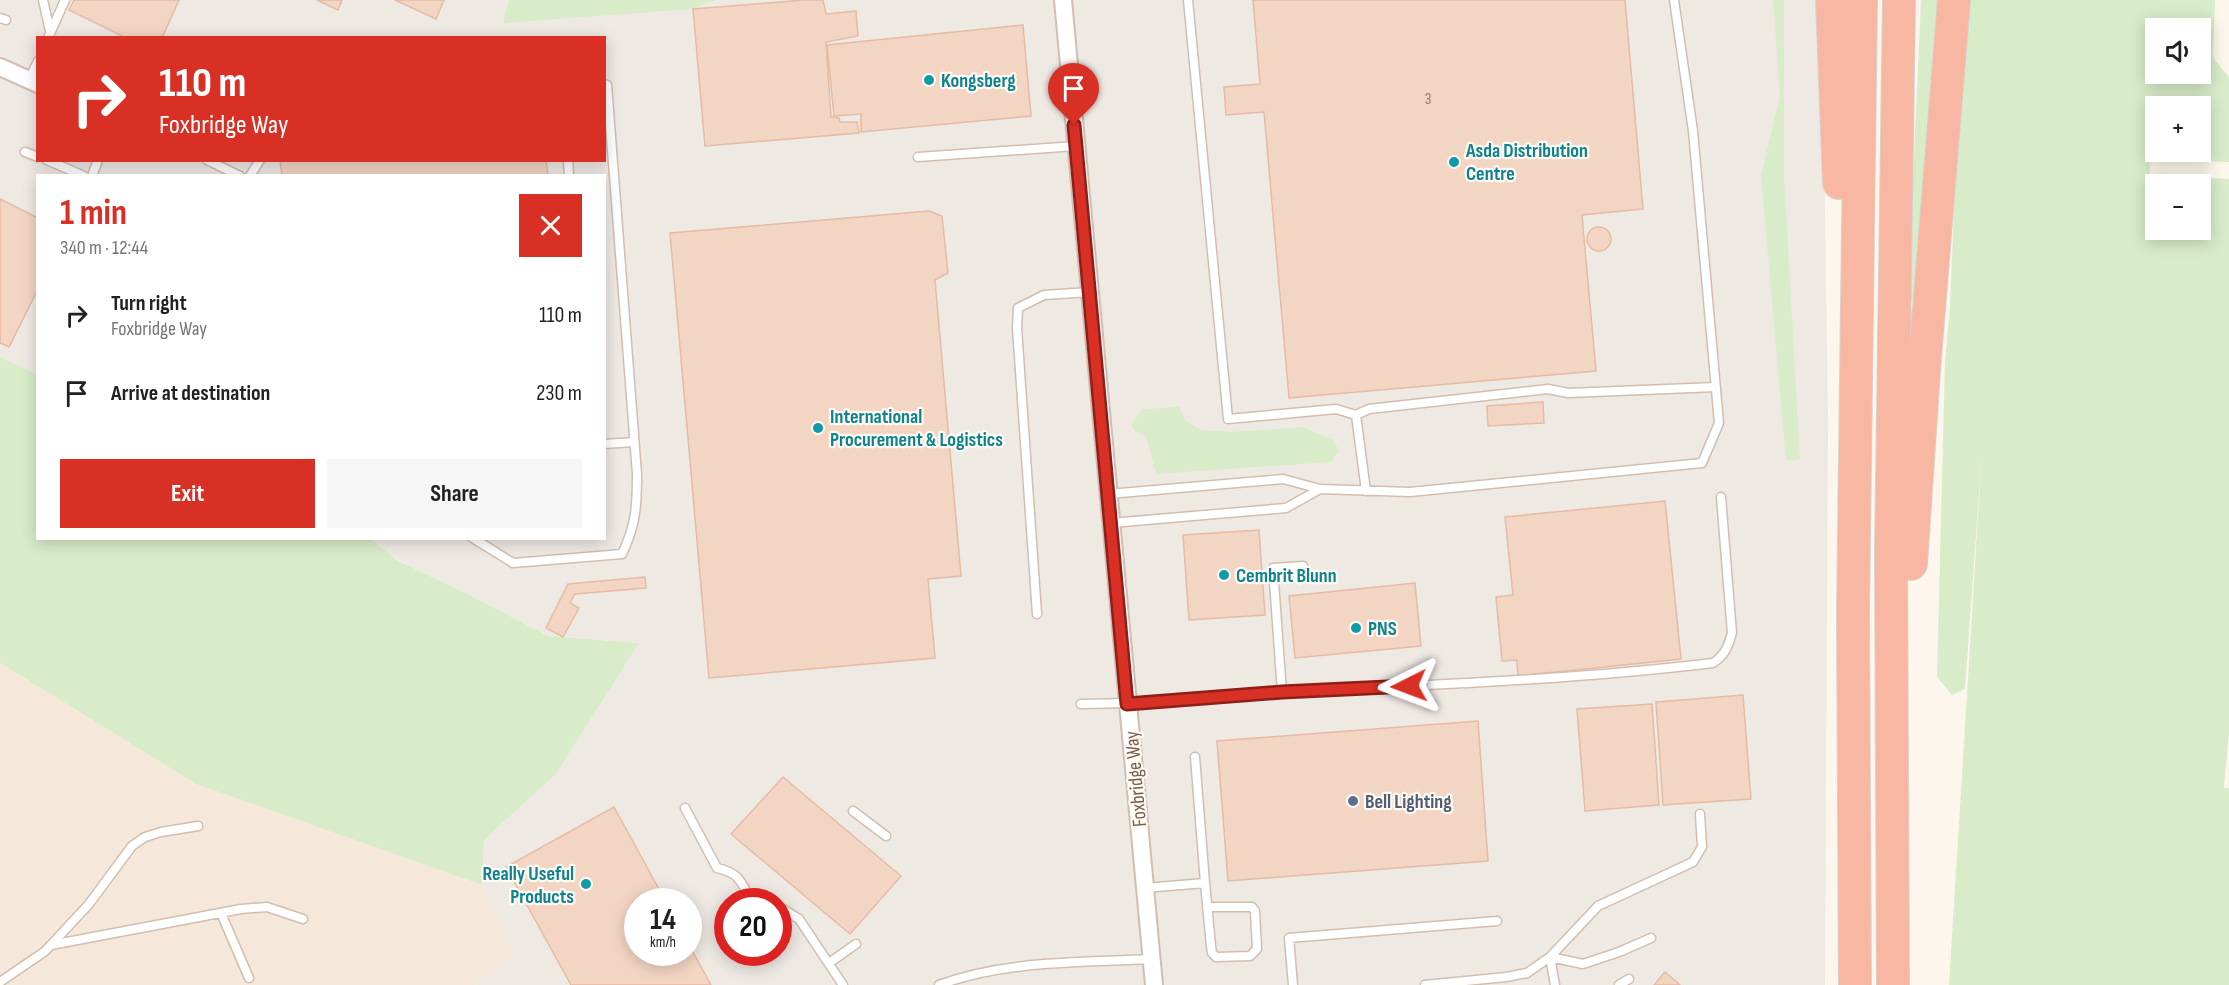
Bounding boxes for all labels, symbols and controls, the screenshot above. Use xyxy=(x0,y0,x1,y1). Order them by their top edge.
map controls xyxy=(2145,18,2211,240)
button: sound xyxy=(2145,18,2211,84)
text: 110 m xyxy=(159,58,246,109)
icon: right xyxy=(60,60,138,138)
pin xyxy=(1048,63,1099,125)
place label: Kongsberg xyxy=(941,69,1016,93)
icon: arrive xyxy=(1057,72,1090,105)
marker: Kongsberg xyxy=(922,73,936,87)
house number: 3 xyxy=(1425,90,1431,109)
button: + xyxy=(2145,96,2211,162)
text: Foxbridge Way xyxy=(159,109,289,141)
place label: Asda Distribution Centre xyxy=(1465,139,1588,186)
marker: Asda Distribution Centre xyxy=(1447,155,1461,169)
button: − xyxy=(2145,174,2211,240)
text: 1 min xyxy=(60,192,127,235)
button: close xyxy=(519,194,582,257)
text: 340 m · 12:44 xyxy=(60,236,148,260)
text: Turn right xyxy=(111,290,187,317)
icon: right xyxy=(60,299,93,332)
text: 110 m xyxy=(539,302,582,329)
text: Foxbridge Way xyxy=(111,317,207,341)
icon: arrive xyxy=(60,377,93,410)
text: Arrive at destination xyxy=(111,380,270,407)
text: 230 m xyxy=(536,380,582,407)
place label: International Procurement & Logistics xyxy=(830,405,1003,452)
marker: International Procurement & Logistics xyxy=(811,421,825,435)
button: Exit xyxy=(60,459,315,528)
button: Share xyxy=(327,459,582,528)
place label: Cembrit Blunn xyxy=(1236,564,1337,588)
marker: Cembrit Blunn xyxy=(1217,568,1231,582)
place label: PNS xyxy=(1368,617,1397,641)
marker: PNS xyxy=(1349,621,1363,635)
position arrow xyxy=(1377,654,1441,718)
street label: Foxbridge Way xyxy=(1120,730,1152,828)
place label: Bell Lighting xyxy=(1365,790,1452,814)
marker: Bell Lighting xyxy=(1346,794,1360,808)
place label: Really Useful Products xyxy=(482,862,574,909)
marker: Really Useful Products xyxy=(579,877,593,891)
speed limit sign: 20 xyxy=(714,888,792,966)
text: 14 xyxy=(650,902,676,938)
text: km/h xyxy=(650,933,676,952)

